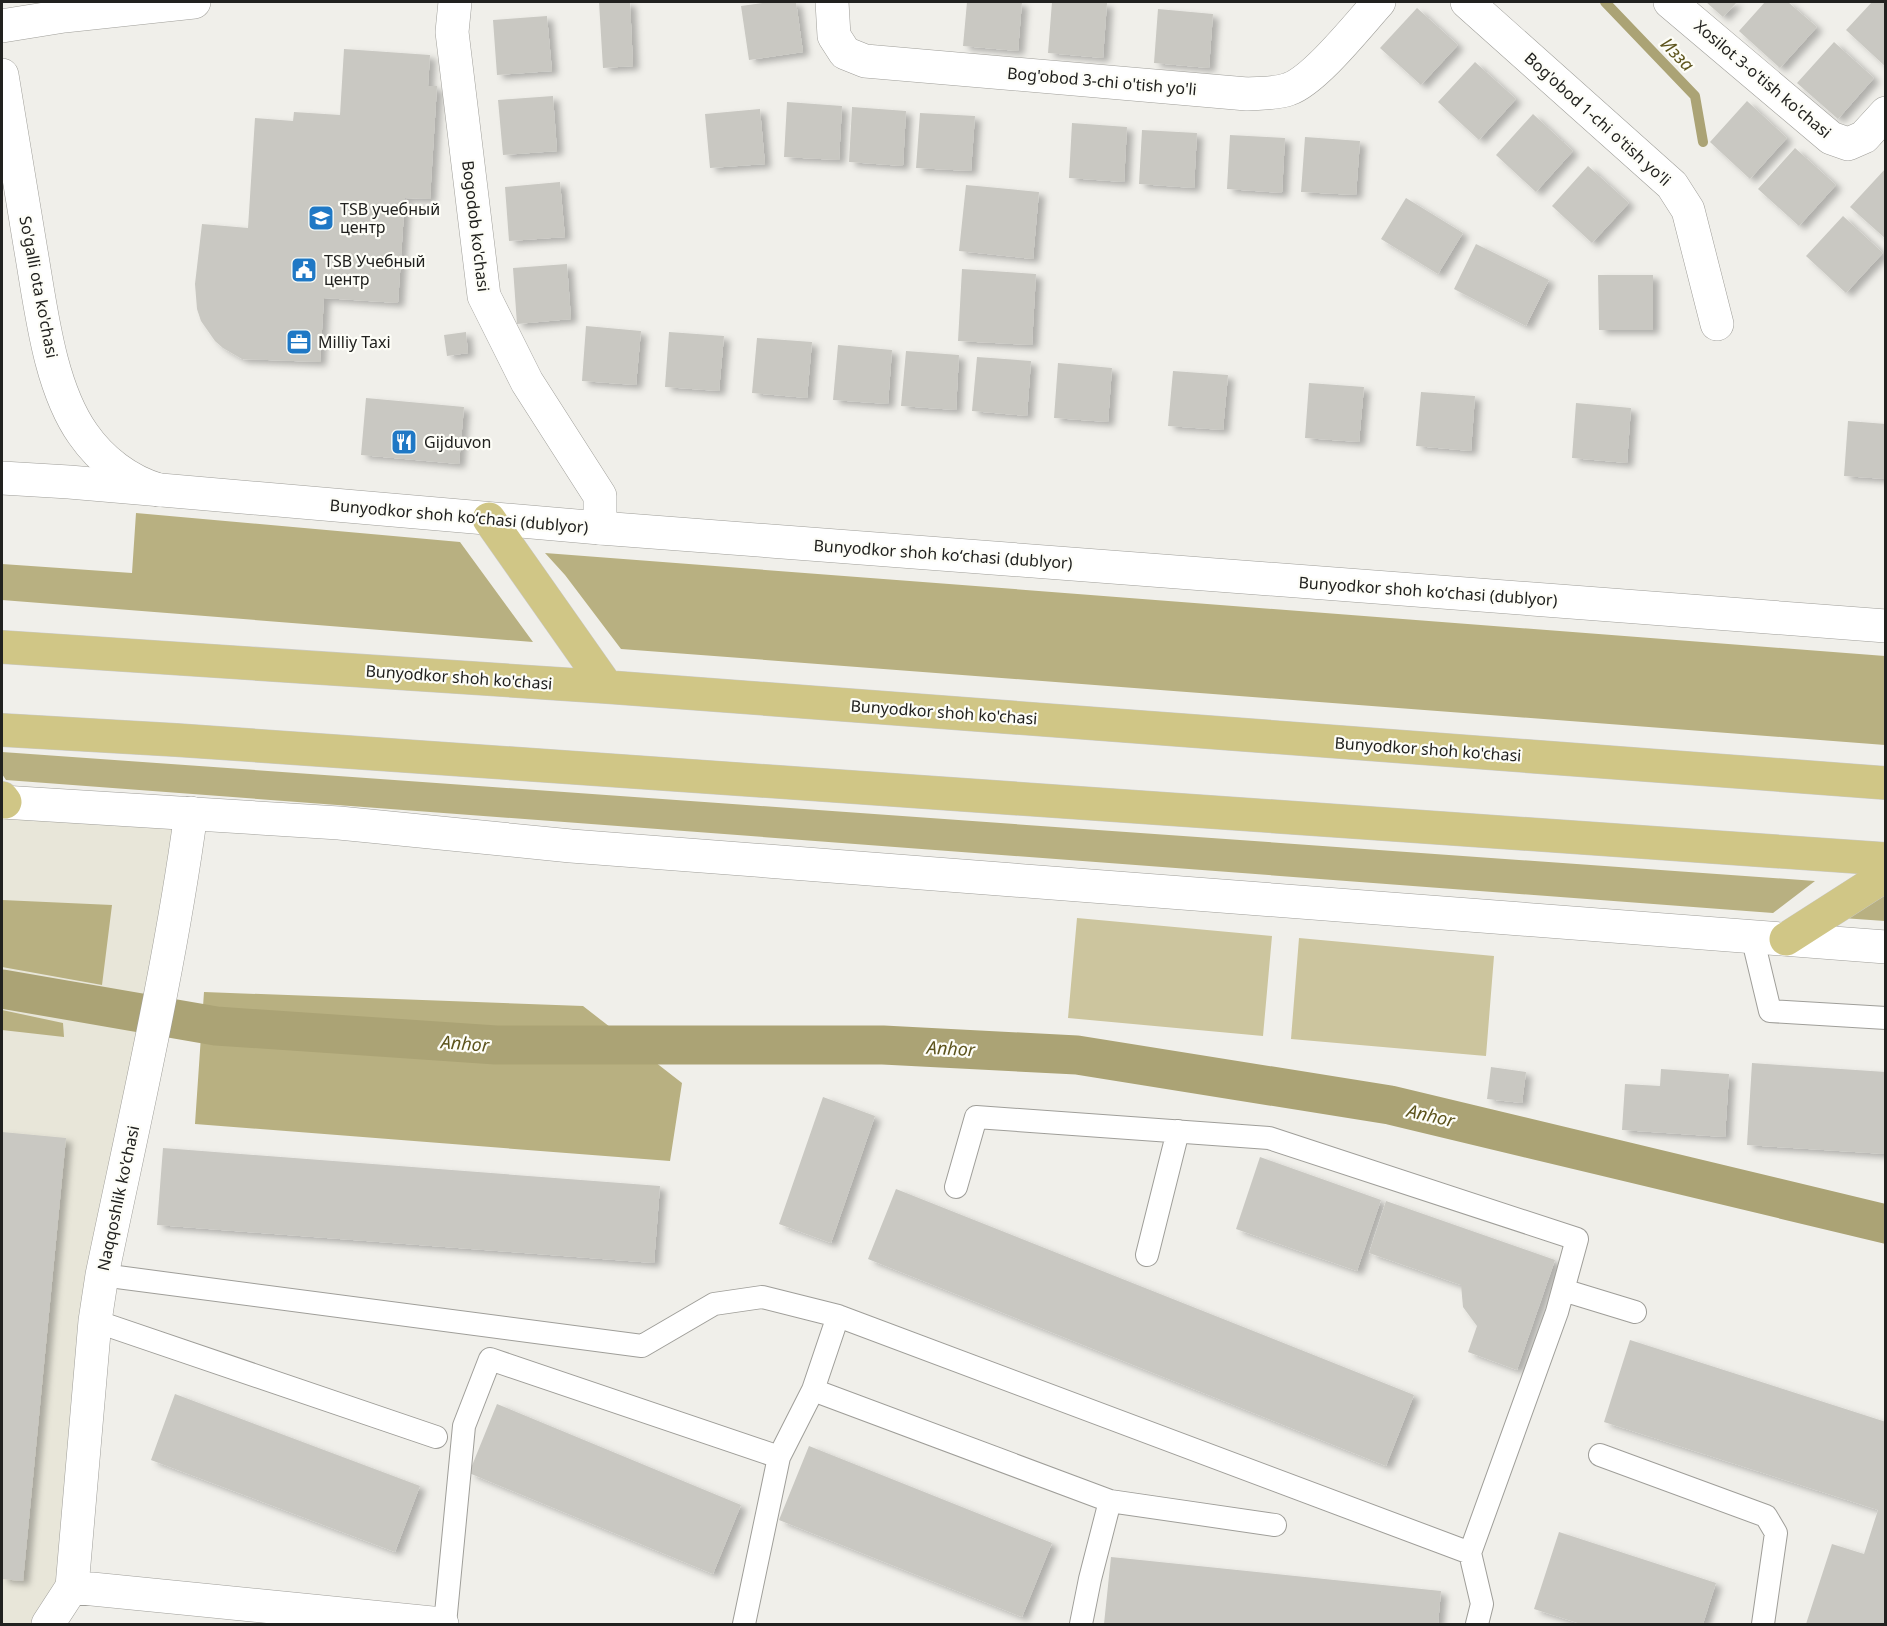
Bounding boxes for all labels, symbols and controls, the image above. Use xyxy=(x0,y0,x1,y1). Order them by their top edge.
street label: Xosilot 3-o'tish ko'chasi xyxy=(1690,15,1836,143)
water label: Изза xyxy=(1656,32,1700,76)
street label: Bog'obod 1-chi o'tish yo'li xyxy=(1520,47,1676,191)
street label: Bog'obod 3-chi o'tish yo'li xyxy=(1006,62,1198,100)
street label: Bogodob ko'chasi xyxy=(457,159,495,293)
place label: TSB учебный центр xyxy=(340,198,440,238)
school or university icon: TSB учебный центр xyxy=(306,203,336,233)
street label: So'galli ota ko'chasi xyxy=(14,214,64,360)
place label: TSB Учебный центр xyxy=(324,250,425,290)
public building icon: TSB Учебный центр xyxy=(289,255,319,285)
office icon: Milliy Taxi xyxy=(284,327,314,357)
place label: Milliy Taxi xyxy=(318,331,391,353)
restaurant icon: Gijduvon xyxy=(389,427,419,457)
place label: Gijduvon xyxy=(424,431,491,453)
street label: Bunyodkor shoh koʻchasi (dublyor) xyxy=(329,494,589,538)
street label: Bunyodkor shoh koʻchasi (dublyor) xyxy=(813,534,1073,574)
street label: Bunyodkor shoh koʻchasi (dublyor) xyxy=(1298,571,1558,611)
street label: Bunyodkor shoh ko'chasi xyxy=(365,659,553,695)
street label: Bunyodkor shoh ko'chasi xyxy=(850,694,1038,730)
street label: Bunyodkor shoh ko'chasi xyxy=(1334,731,1522,767)
water label: Anhor xyxy=(438,1029,491,1057)
water label: Anhor xyxy=(924,1035,977,1061)
water label: Anhor xyxy=(1403,1097,1458,1132)
street label: Naqqoshlik ko'chasi xyxy=(92,1123,144,1273)

